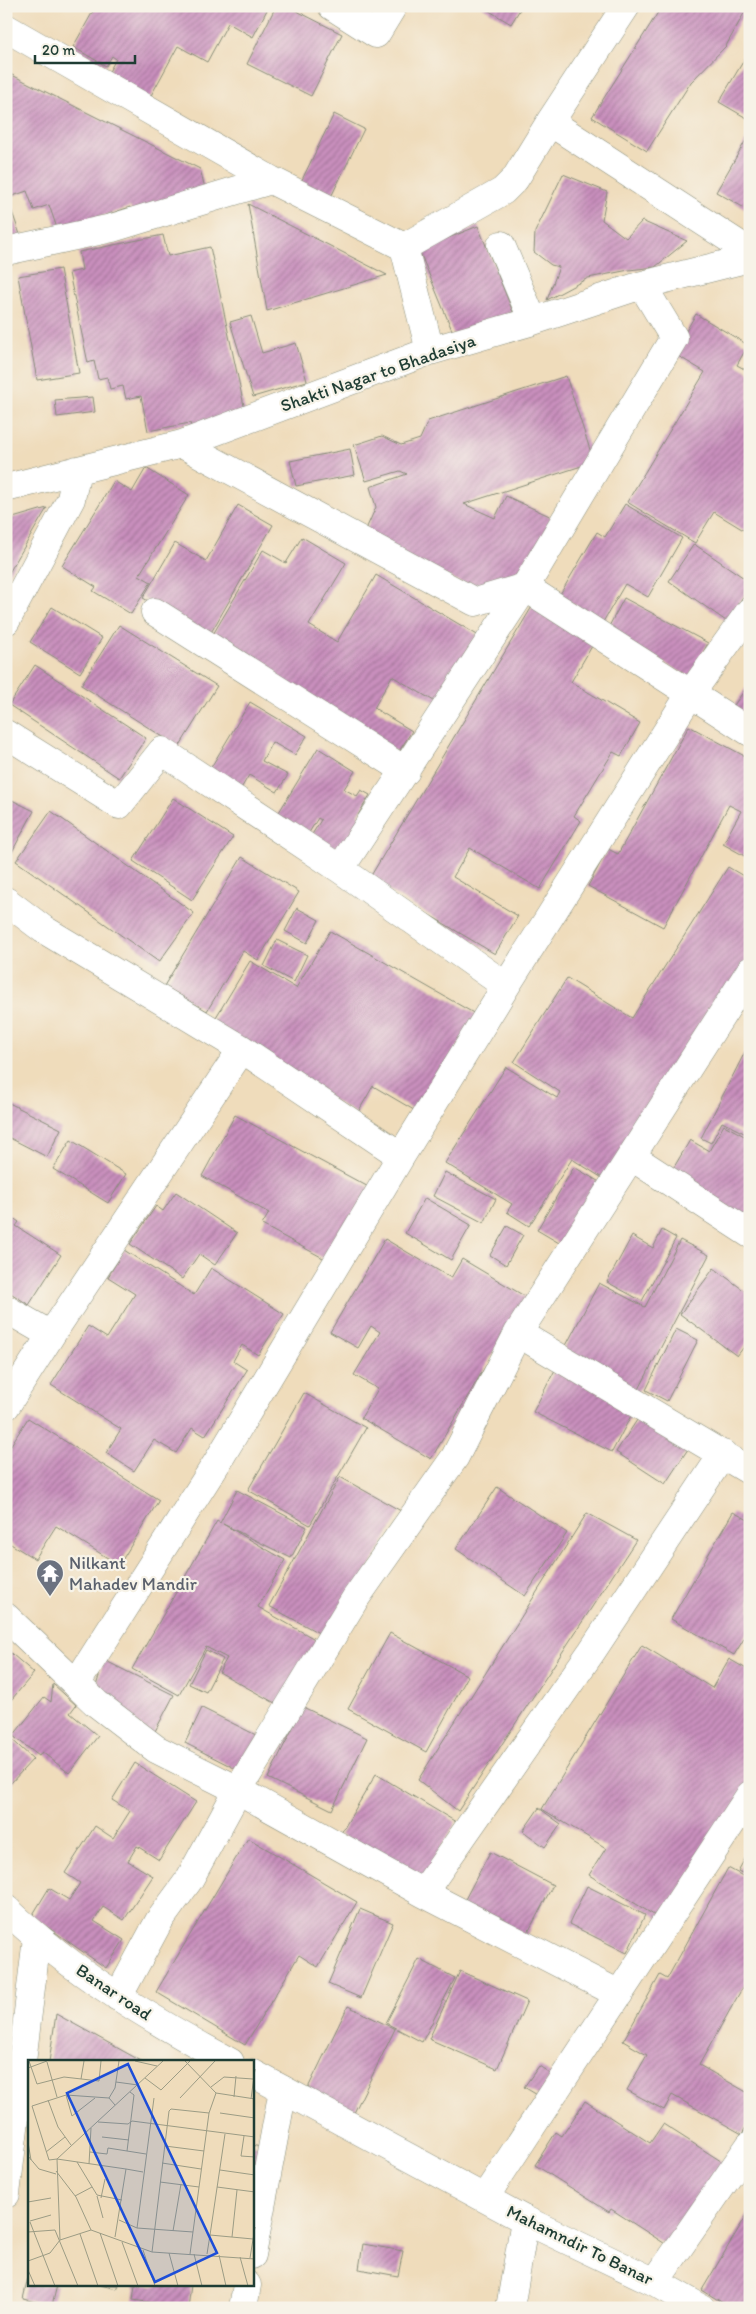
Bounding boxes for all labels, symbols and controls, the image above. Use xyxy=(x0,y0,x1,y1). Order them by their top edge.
scale bar xyxy=(35,32,135,64)
text: 20 m xyxy=(42,41,76,59)
street label: Shakti Nagar to Bhadasiya xyxy=(278,329,479,417)
place label: Nilkant Mahadev Mandir xyxy=(69,1552,198,1595)
temple icon: Nilkant Mahadev Mandir xyxy=(35,1558,65,1597)
street label: Banar road xyxy=(72,1959,156,2025)
inset map xyxy=(28,2060,254,2286)
street label: Mahamndir To Banar xyxy=(503,2200,657,2290)

